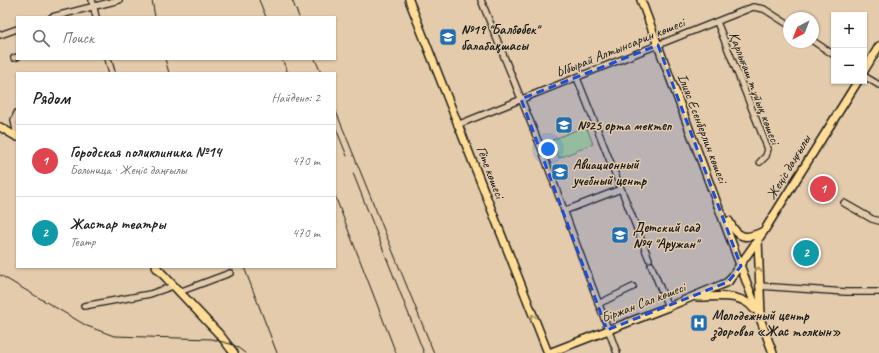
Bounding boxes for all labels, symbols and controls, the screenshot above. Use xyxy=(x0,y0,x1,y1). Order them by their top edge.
north arrow xyxy=(783,12,819,48)
map controls xyxy=(831,12,867,84)
button: + xyxy=(831,12,867,48)
street label: Ыбырай Алтынсарин көшесі xyxy=(553,13,689,81)
search box xyxy=(16,16,336,60)
place label: №19 "Балбөбек" балабақшасы xyxy=(461,21,543,54)
icon: search xyxy=(30,27,52,49)
school or university icon: №19 "Балбөбек" балабақшасы xyxy=(438,27,458,47)
text: Поиск xyxy=(62,29,94,48)
street label: Қарлығаш тұйық көшесі xyxy=(725,30,785,149)
button: − xyxy=(831,48,867,84)
street label: Ілияс Есенберлин көшесі xyxy=(674,71,732,187)
text: Рядом xyxy=(32,88,70,109)
text: Найдено: 2 xyxy=(272,90,320,106)
school or university icon: №25 орта мектеп xyxy=(554,115,574,135)
place label: №25 орта мектеп xyxy=(577,117,673,134)
street label: Жеңіс даңғылы xyxy=(763,131,815,203)
your location xyxy=(538,139,558,159)
text: Городская поликлиника №14 xyxy=(70,143,221,162)
street label: Гёте көшесі xyxy=(473,144,509,203)
text: 1 xyxy=(42,153,48,169)
text: 470 m xyxy=(292,153,320,169)
place label: Авиационный учебный центр xyxy=(571,156,648,189)
text: Больница · Жеңіс даңғылы xyxy=(70,162,187,178)
school or university icon: Авиационный учебный центр xyxy=(550,162,570,182)
pin: 1 xyxy=(810,174,836,204)
text: Жастар театры xyxy=(70,215,166,234)
place label: Детский сад №4 "Аружан" xyxy=(633,219,702,252)
text: 2 xyxy=(42,225,48,241)
text: 470 m xyxy=(292,225,320,241)
school or university icon: Детский сад №4 "Аружан" xyxy=(610,225,630,245)
text: Театр xyxy=(70,234,96,250)
pin: 2 xyxy=(793,238,819,268)
one-way arrow xyxy=(754,267,763,274)
street label: Біржан Сал көшесі xyxy=(599,278,690,326)
place label: Молодежный центр здоровья «Жас толкын» xyxy=(710,307,841,341)
one-way arrow xyxy=(530,313,538,320)
hospital icon: Молодежный центр здоровья «Жас толкын» xyxy=(689,313,709,333)

